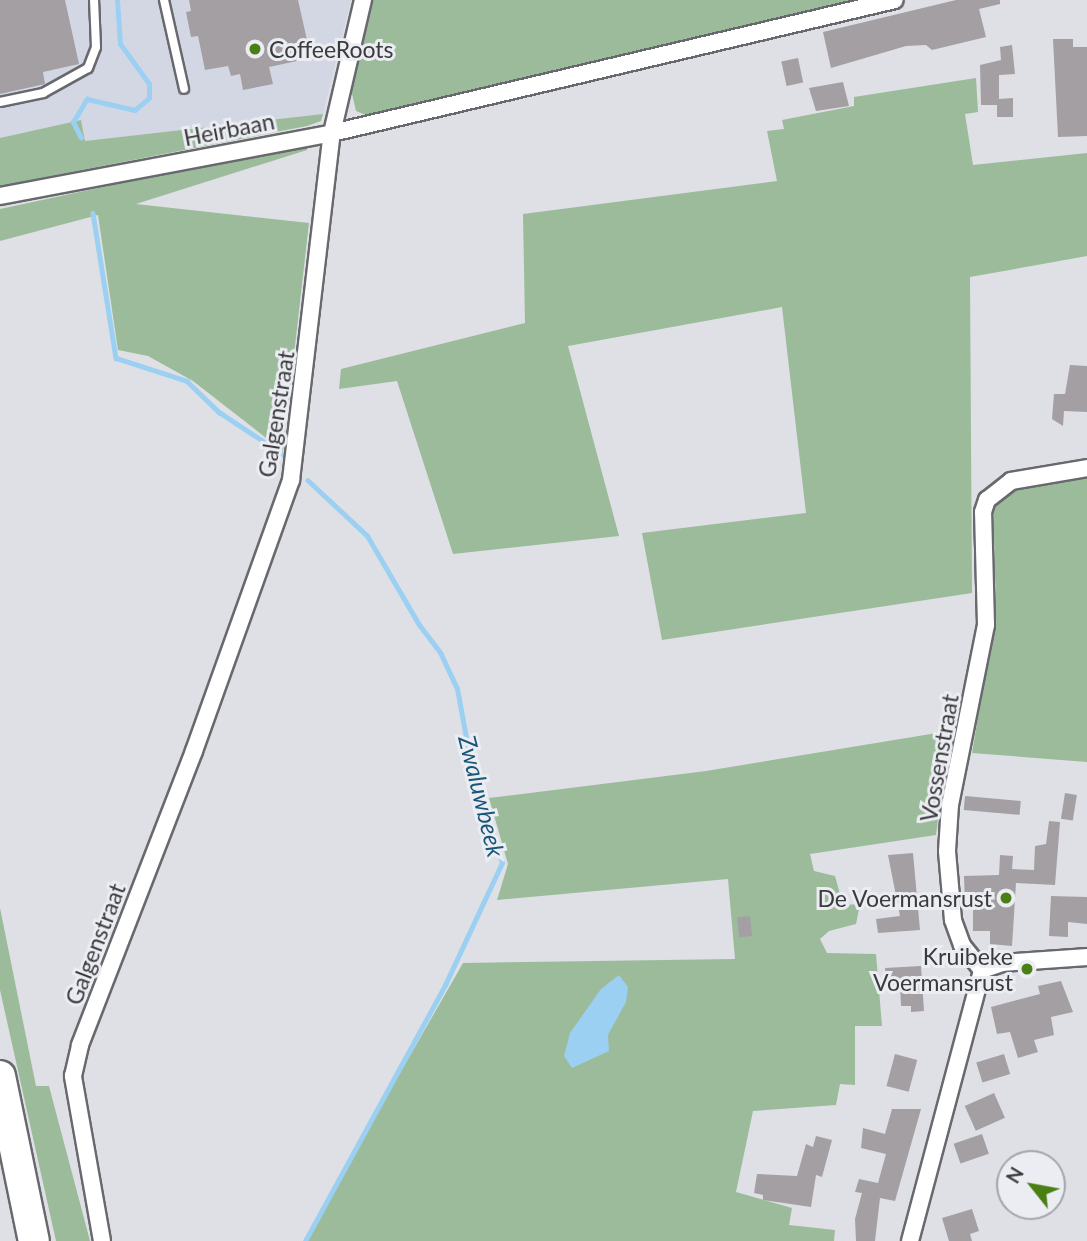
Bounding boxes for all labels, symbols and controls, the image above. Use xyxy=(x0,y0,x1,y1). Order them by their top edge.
place label: CoffeeRoots xyxy=(269,35,394,63)
marker: CoffeeRoots xyxy=(247,41,263,57)
street label: Heirbaan xyxy=(181,107,277,151)
street label: Galgenstraat xyxy=(252,349,300,479)
street label: Vossenstraat xyxy=(914,692,964,824)
water label: Zwaluwbeek xyxy=(453,732,511,860)
street label: Galgenstraat xyxy=(59,879,131,1009)
place label: De Voermansrust xyxy=(817,884,992,912)
marker: De Voermansrust xyxy=(998,890,1014,906)
place label: Kruibeke Voermansrust xyxy=(873,942,1013,996)
marker: Kruibeke Voermansrust xyxy=(1019,961,1035,977)
north arrow xyxy=(996,1150,1066,1220)
text: N xyxy=(1001,1163,1028,1187)

